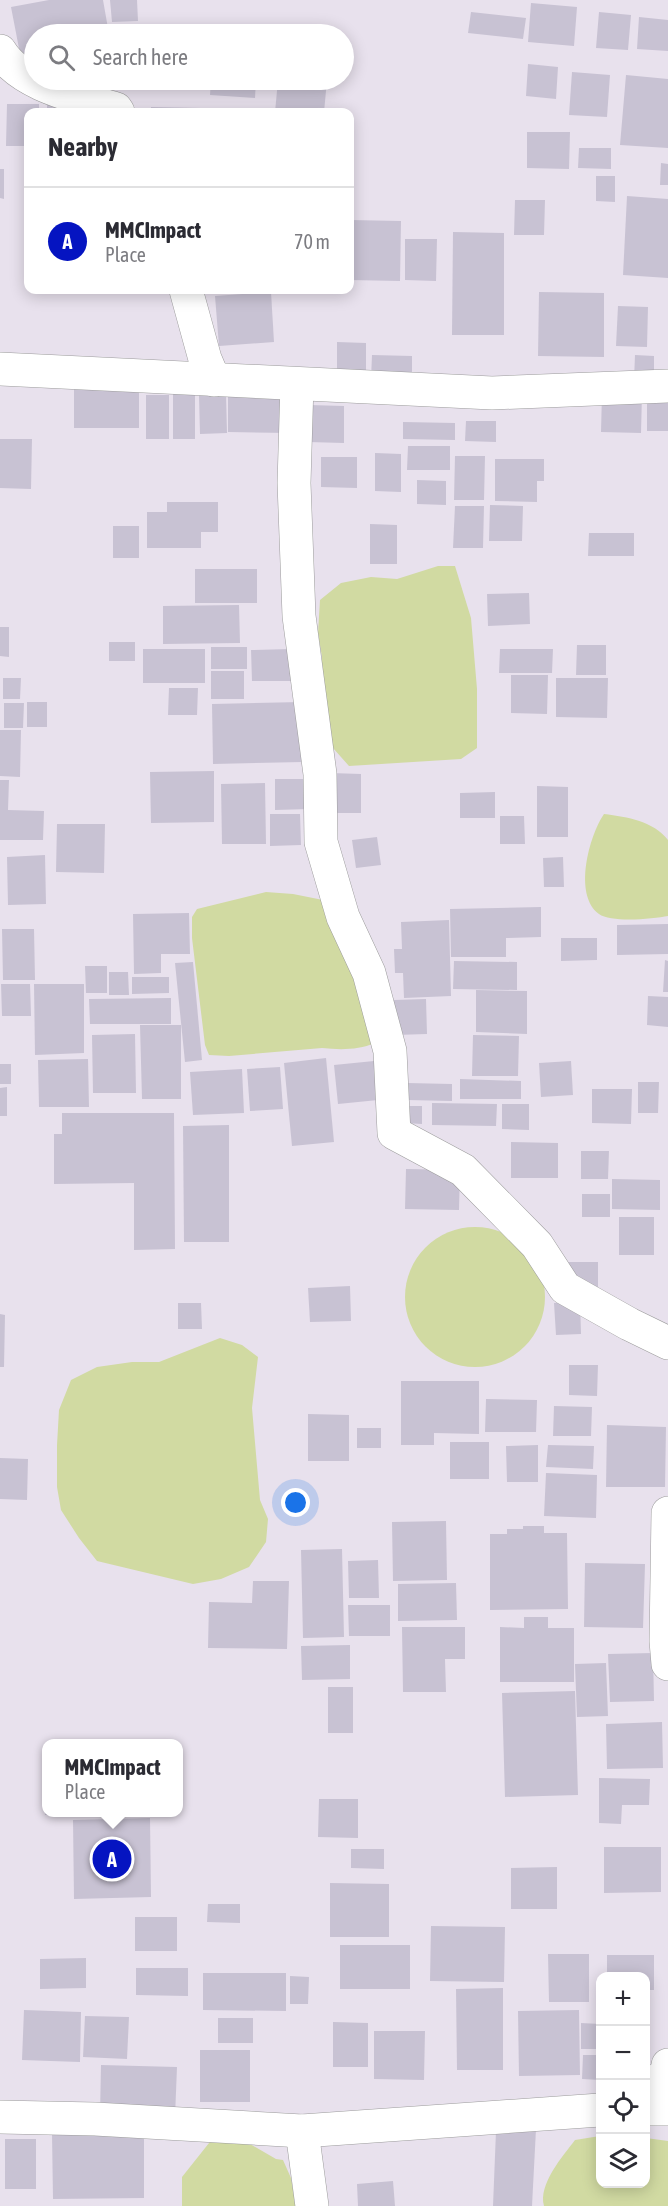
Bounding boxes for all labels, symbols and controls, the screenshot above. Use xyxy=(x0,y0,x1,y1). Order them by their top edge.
search box xyxy=(24,24,354,90)
icon: search xyxy=(45,41,78,74)
text: Search here xyxy=(93,44,188,70)
text: Nearby xyxy=(48,132,118,162)
text: MMCImpact xyxy=(105,217,201,243)
text: A xyxy=(63,230,72,253)
text: 70 m xyxy=(294,230,330,253)
text: Place xyxy=(105,243,146,266)
your location xyxy=(281,1488,310,1517)
popup xyxy=(42,1739,183,1817)
text: MMCImpact xyxy=(65,1754,160,1780)
text: Place xyxy=(65,1780,105,1803)
pin: A xyxy=(92,1836,132,1882)
map controls xyxy=(596,1972,650,2188)
button: + xyxy=(596,1972,650,2026)
button: − xyxy=(596,2026,650,2080)
button: locate xyxy=(596,2080,650,2134)
button: layers xyxy=(596,2134,650,2188)

